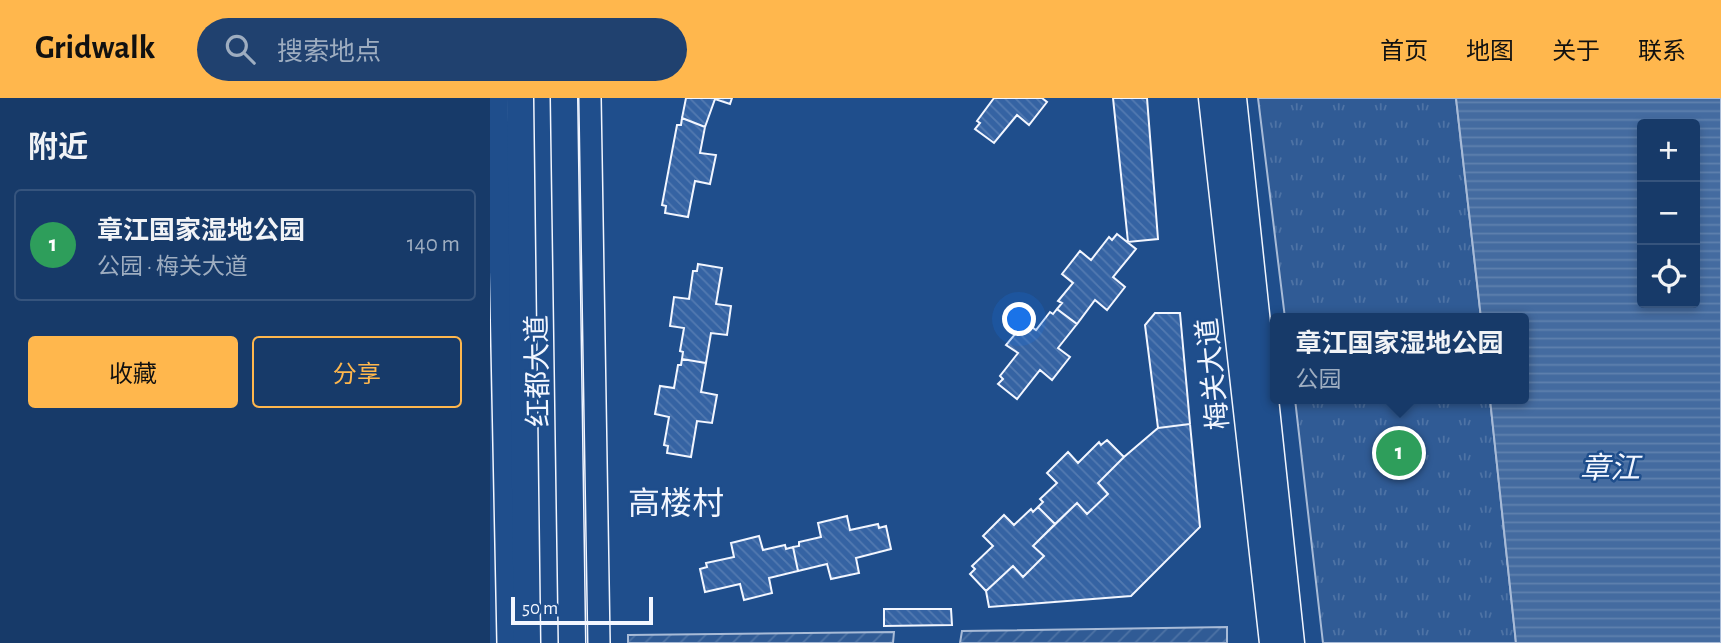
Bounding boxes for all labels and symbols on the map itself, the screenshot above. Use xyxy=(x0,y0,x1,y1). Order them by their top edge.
your location xyxy=(1002,302,1036,336)
street label: 红都大道 xyxy=(522,315,554,427)
street label: 梅关大道 xyxy=(1192,317,1234,431)
pin: 1 xyxy=(1376,427,1422,479)
water label: 章江 xyxy=(1580,452,1643,484)
district label: 高楼村 xyxy=(628,486,724,520)
scale bar xyxy=(511,594,653,626)

